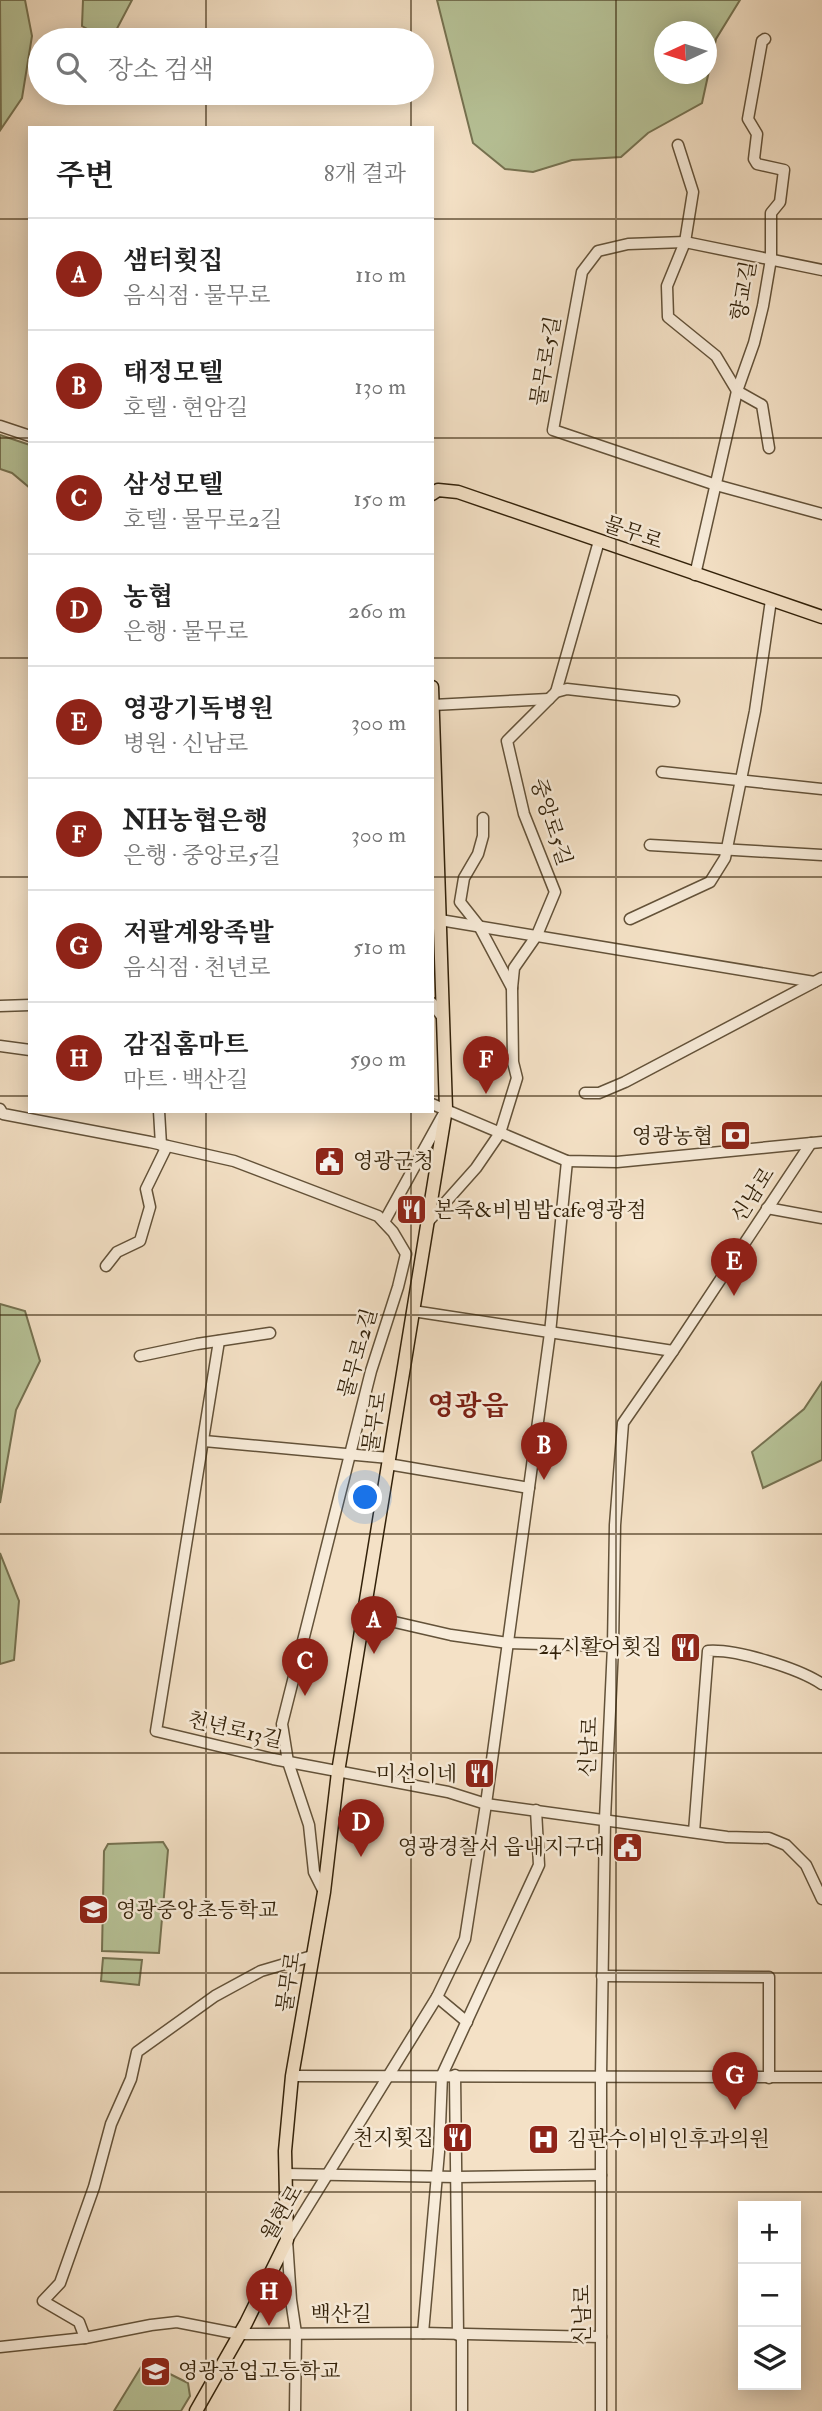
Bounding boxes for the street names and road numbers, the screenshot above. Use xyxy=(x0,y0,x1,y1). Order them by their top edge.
street label: 향교길 xyxy=(725,259,763,323)
street label: 물무로5길 xyxy=(525,314,567,408)
street label: 물무로 xyxy=(600,510,666,556)
street label: 중앙로5길 xyxy=(524,775,578,869)
street label: 신남로 xyxy=(725,1162,781,1228)
street label: 물무로2길 xyxy=(332,1305,384,1401)
street label: 물무로 xyxy=(357,1390,393,1454)
street label: 천년로13길 xyxy=(185,1706,285,1754)
street label: 신남로 xyxy=(574,1716,604,1778)
street label: 물무로 xyxy=(271,1950,307,2014)
street label: 월현로 xyxy=(255,2180,309,2246)
street label: 신남로 xyxy=(569,2285,596,2345)
street label: 백산길 xyxy=(311,2301,371,2328)

